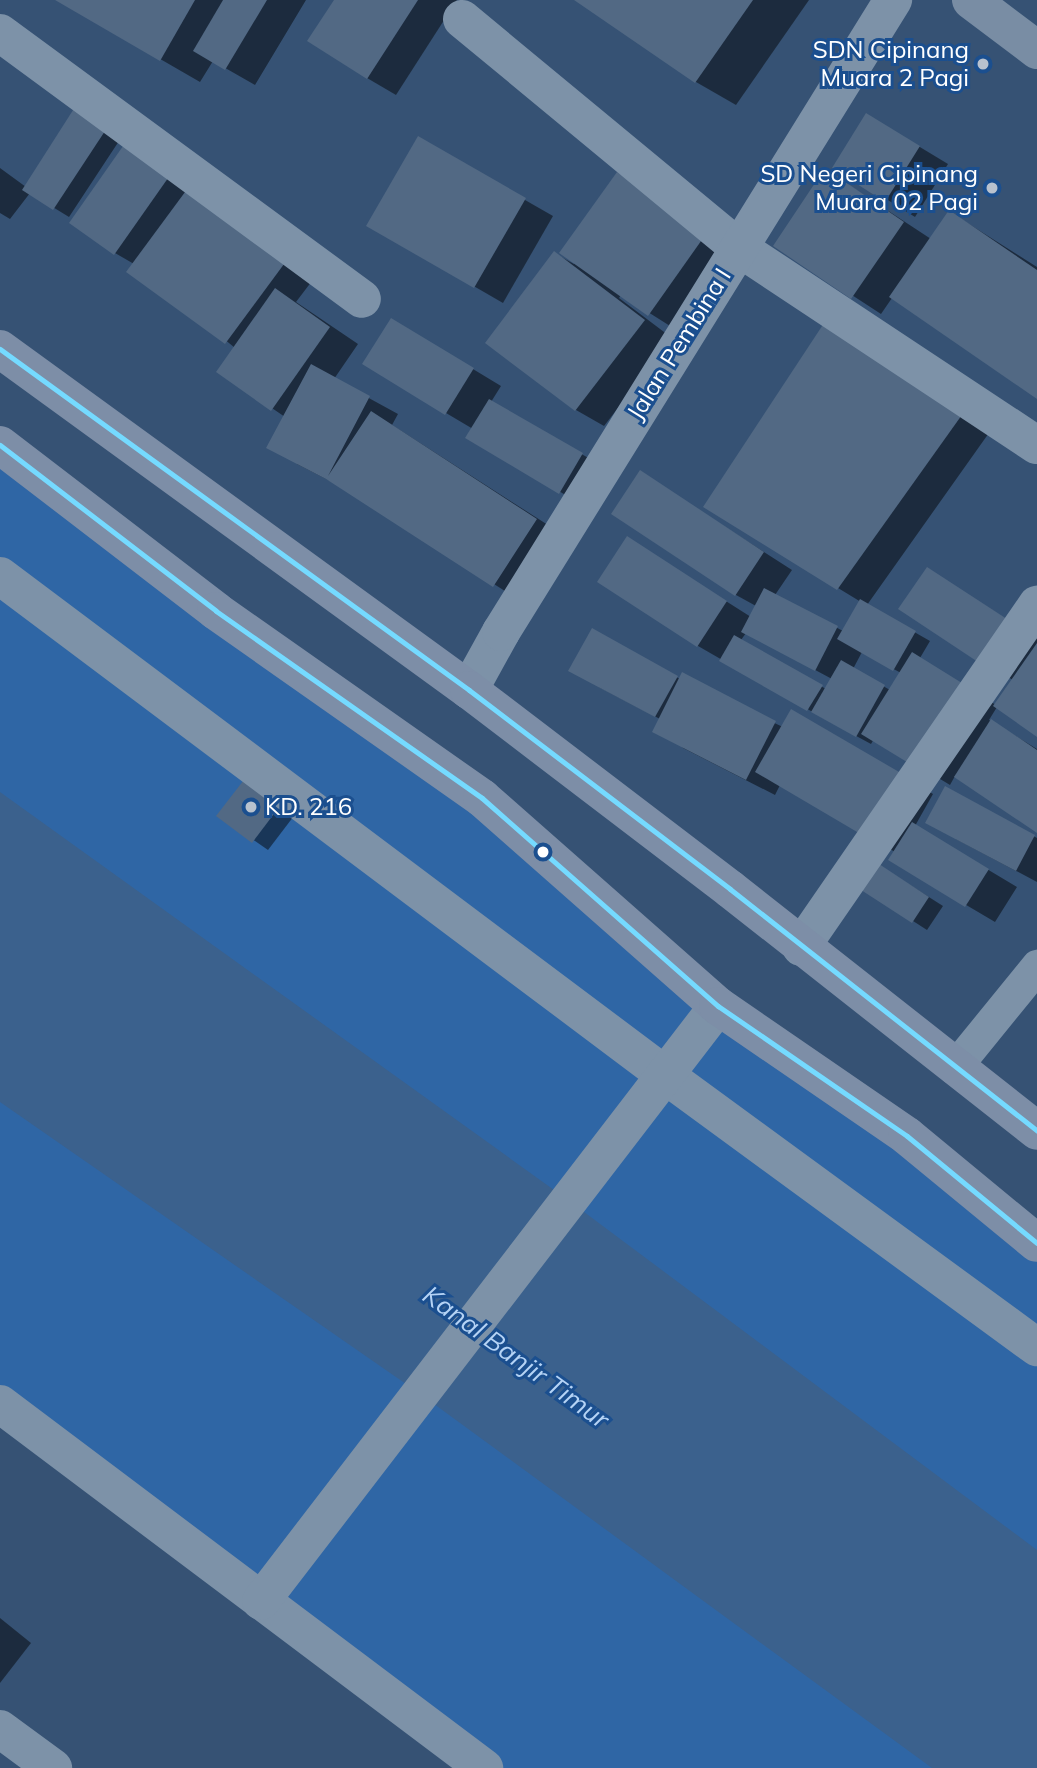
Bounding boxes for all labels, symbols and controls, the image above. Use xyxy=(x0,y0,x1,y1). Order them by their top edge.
place label: SDN Cipinang Muara 2 Pagi xyxy=(813,36,969,92)
marker: SDN Cipinang Muara 2 Pagi xyxy=(975,56,991,72)
place label: SD Negeri Cipinang Muara 02 Pagi xyxy=(760,160,978,216)
marker: SD Negeri Cipinang Muara 02 Pagi xyxy=(984,180,1000,196)
street label: Jalan Pembina I xyxy=(621,263,737,425)
place label: KD. 216 xyxy=(265,793,352,821)
marker: KD. 216 xyxy=(243,799,259,815)
unlabelled marker xyxy=(536,845,550,859)
water label: Kanal Banjir Timur xyxy=(417,1279,615,1435)

